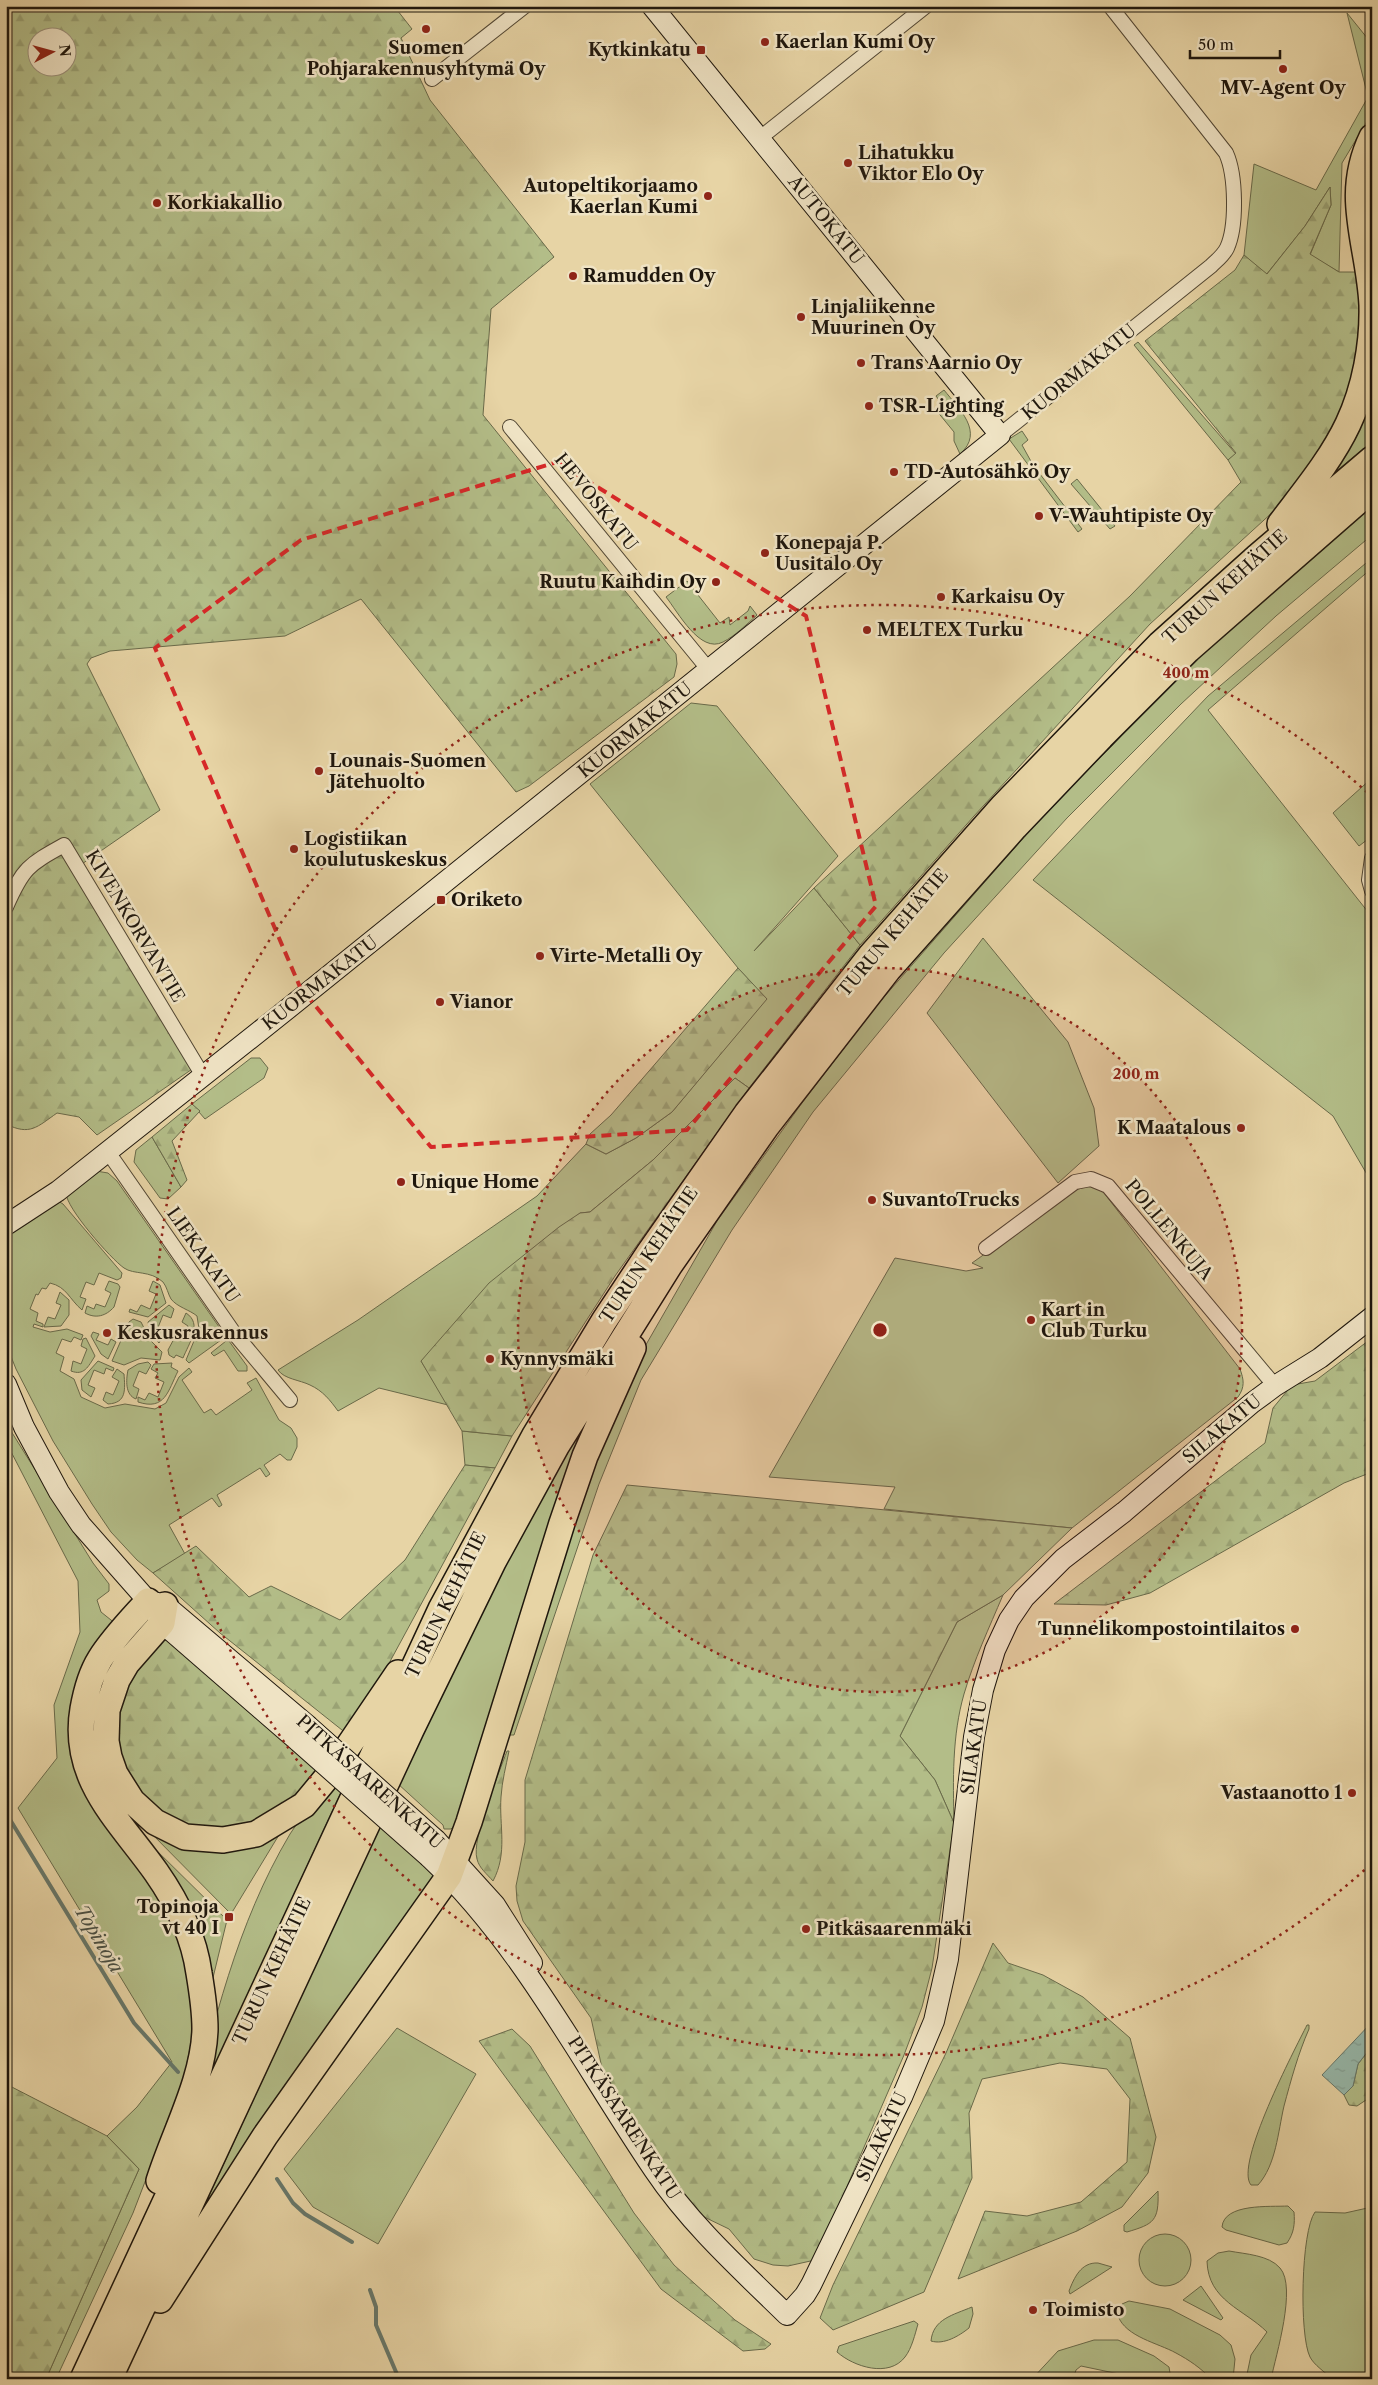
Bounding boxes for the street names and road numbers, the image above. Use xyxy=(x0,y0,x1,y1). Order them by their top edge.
street label: AUTOKATU xyxy=(783,170,869,269)
street label: KUORMAKATU xyxy=(1018,319,1141,425)
street label: HEVOSKATU xyxy=(550,449,642,555)
street label: TURUN KEHÄTIE xyxy=(1157,524,1292,649)
street label: KUORMAKATU xyxy=(574,677,697,783)
street label: KIVENKORVANTIE xyxy=(81,846,189,1006)
street label: TURUN KEHÄTIE xyxy=(832,864,953,1001)
street label: KUORMAKATU xyxy=(258,931,382,1035)
street label: POLLENKUJA xyxy=(1120,1175,1218,1285)
street label: TURUN KEHÄTIE xyxy=(594,1182,703,1328)
street label: LIEKAKATU xyxy=(162,1203,244,1307)
street label: SILAKATU xyxy=(1178,1390,1266,1468)
street label: TURUN KEHÄTIE xyxy=(400,1528,491,1682)
street label: SILAKATU xyxy=(956,1698,992,1796)
street label: PITKÄSAARENKATU xyxy=(292,1709,449,1854)
street label: TURUN KEHÄTIE xyxy=(227,1893,316,2048)
street label: PITKÄSAARENKATU xyxy=(563,2032,686,2204)
street label: SILAKATU xyxy=(852,2089,912,2185)

